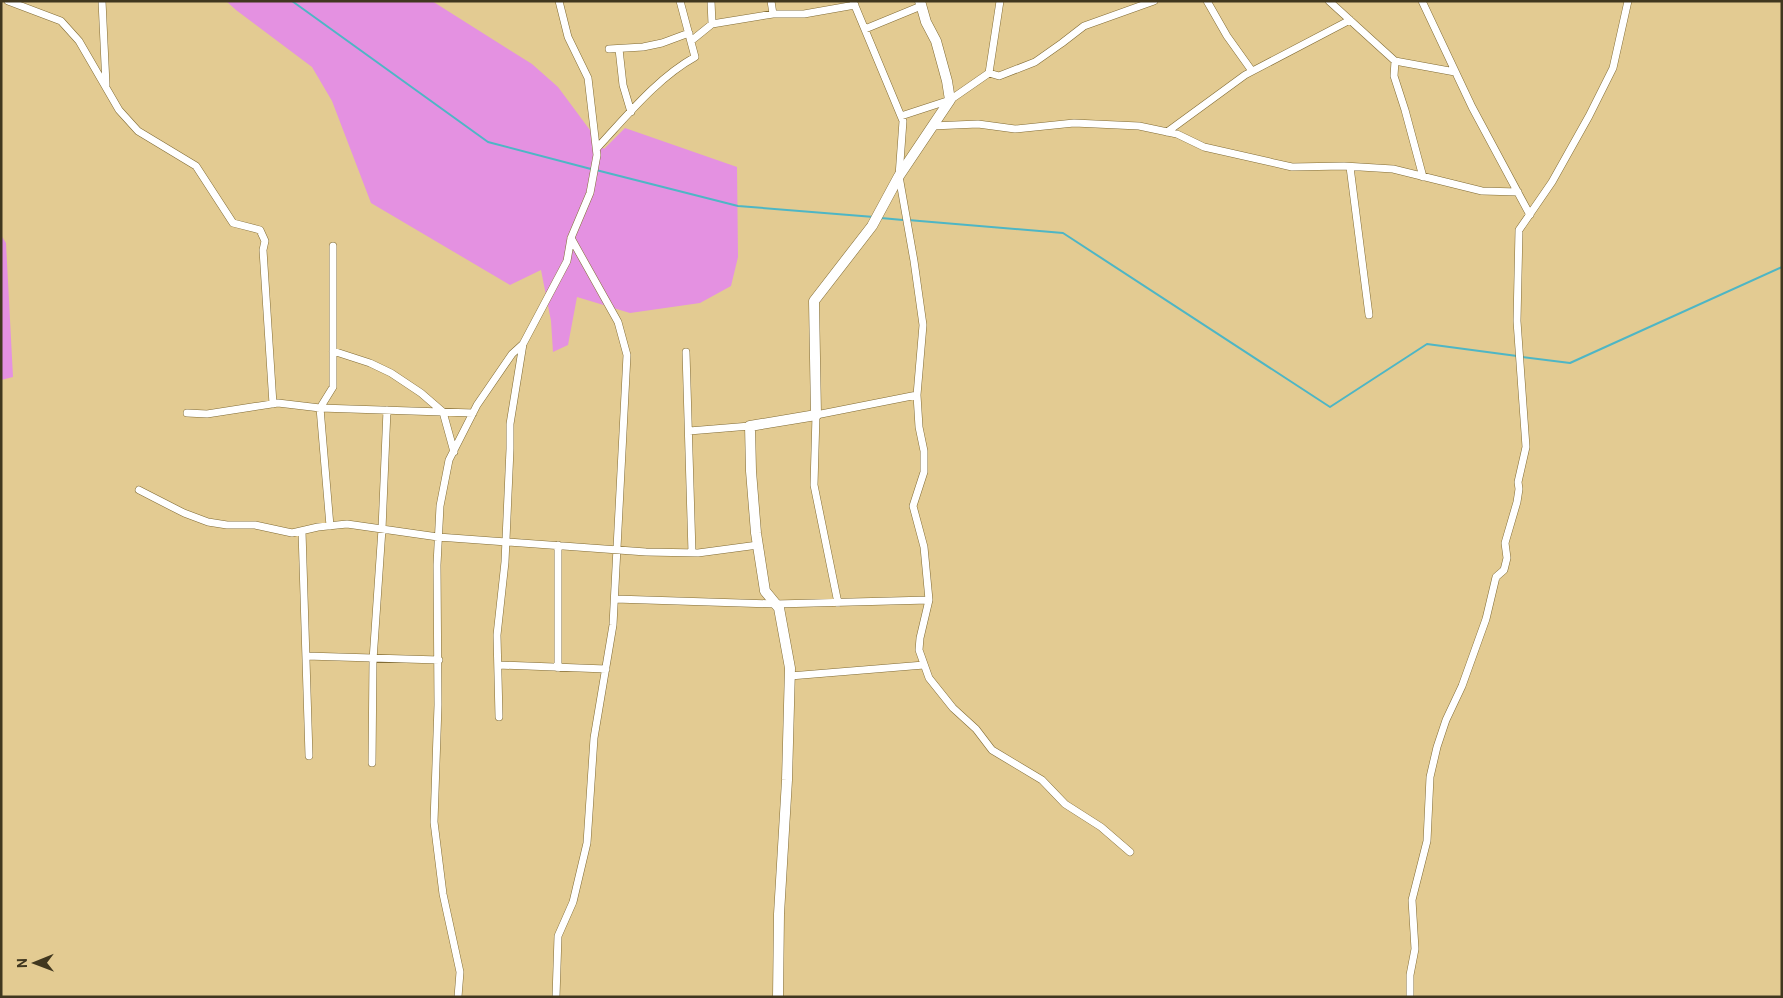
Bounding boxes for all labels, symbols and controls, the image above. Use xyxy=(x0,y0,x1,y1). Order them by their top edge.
north arrow xyxy=(10,938,60,988)
text: N xyxy=(14,958,30,968)

